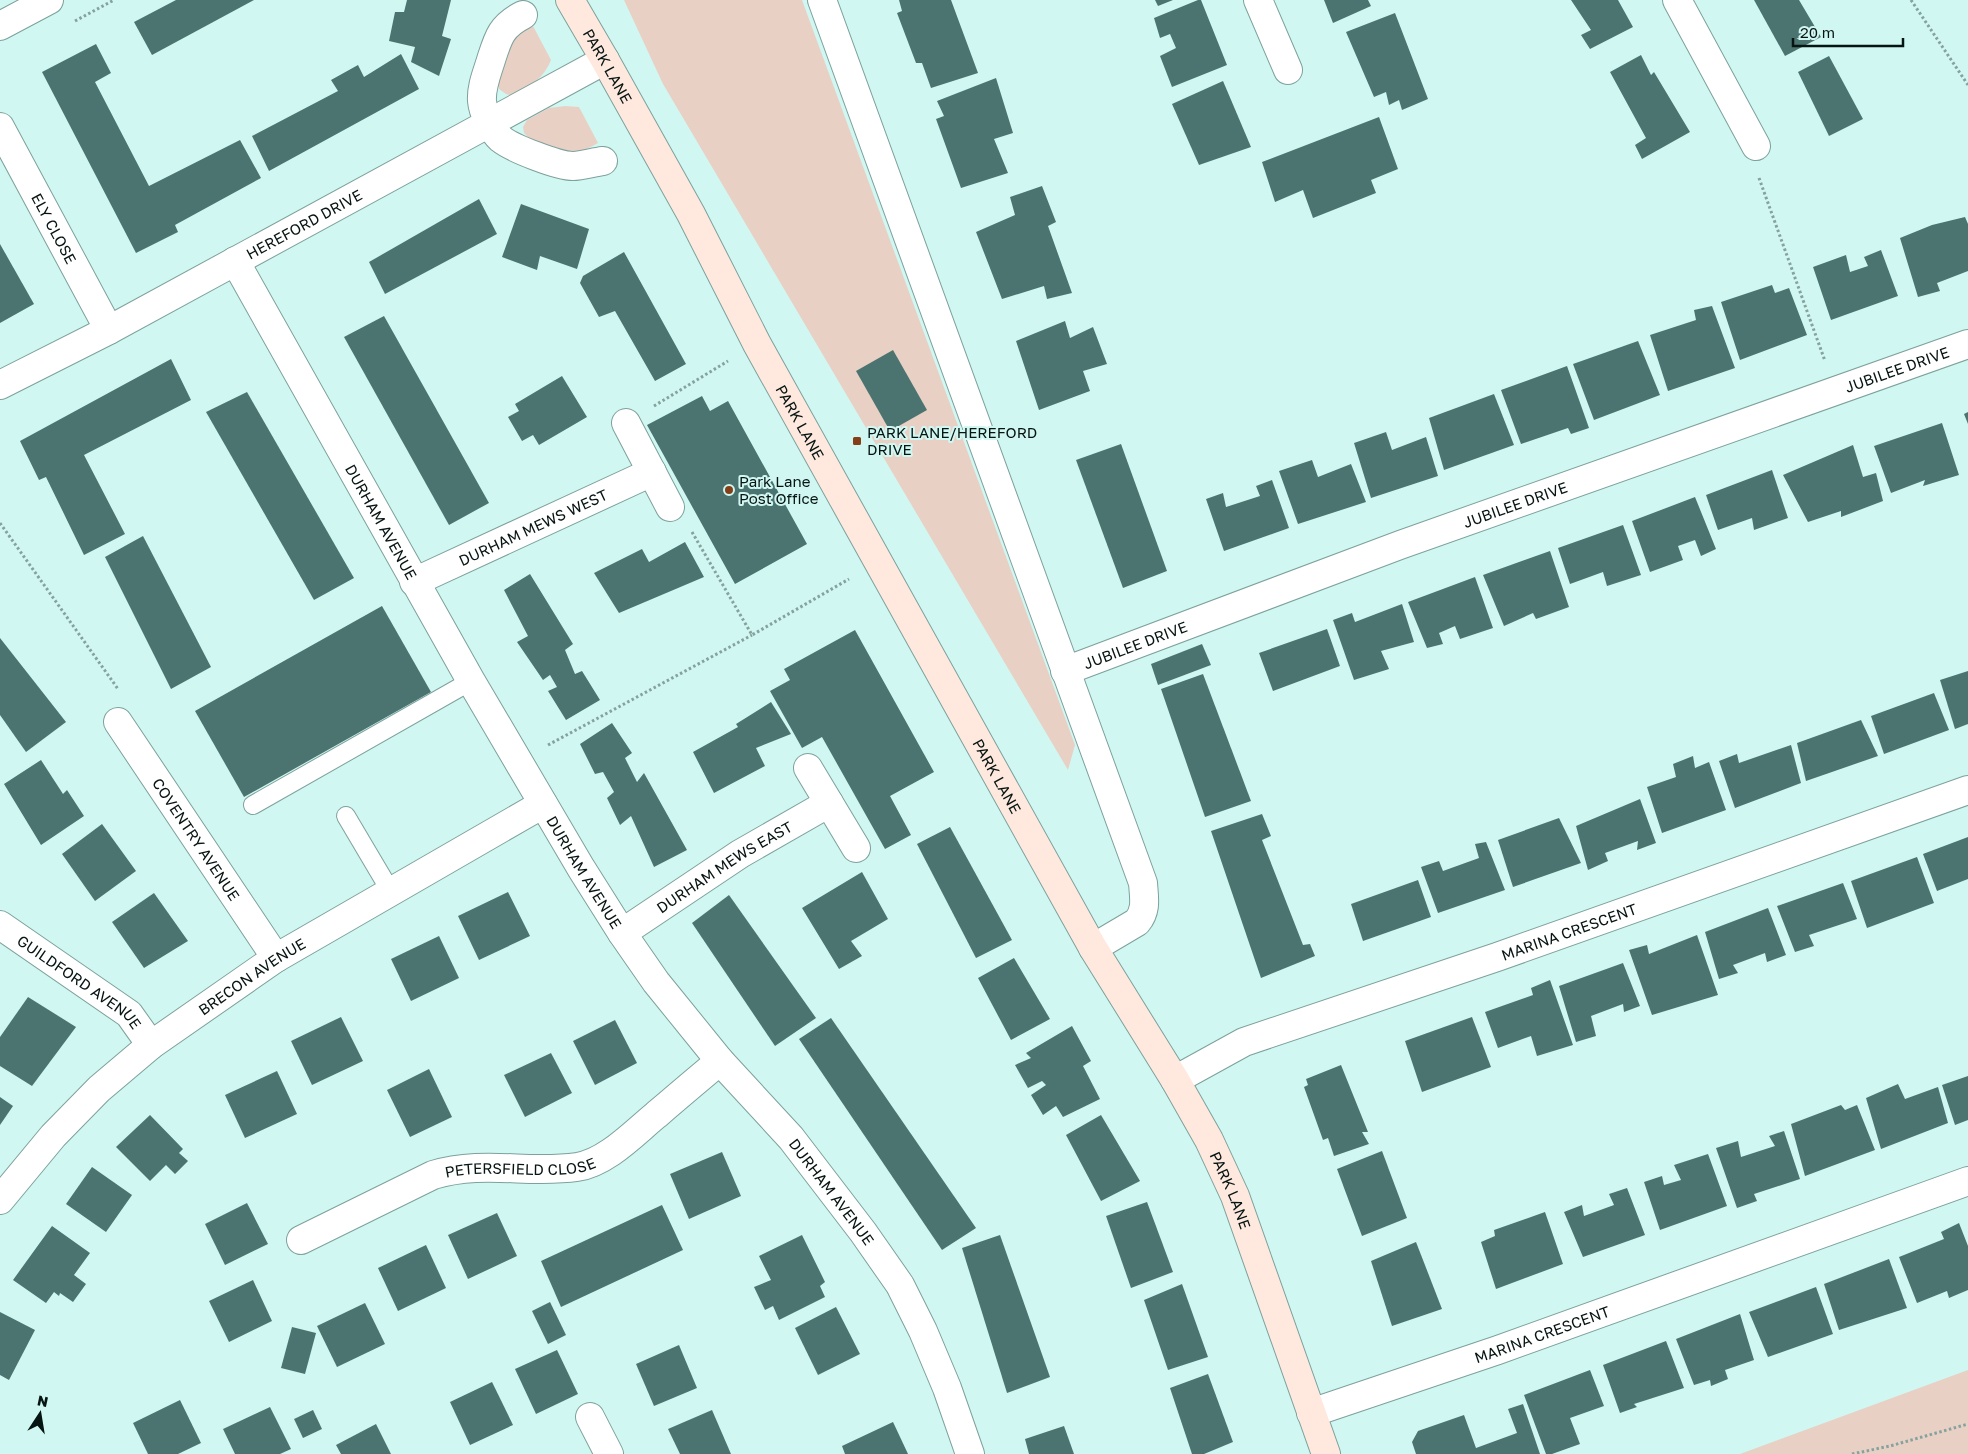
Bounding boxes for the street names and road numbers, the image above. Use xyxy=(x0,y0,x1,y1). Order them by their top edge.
street label: PARK LANE xyxy=(580,25,636,106)
street label: HEREFORD DRIVE xyxy=(243,185,365,263)
street label: ELY CLOSE xyxy=(28,190,81,267)
street label: JUBILEE DRIVE xyxy=(1842,342,1951,396)
street label: PARK LANE xyxy=(772,382,828,463)
street label: DURHAM AVENUE xyxy=(342,461,421,582)
street label: JUBILEE DRIVE xyxy=(1461,478,1570,531)
street label: DURHAM MEWS WEST xyxy=(456,485,610,569)
street label: JUBILEE DRIVE xyxy=(1081,617,1190,672)
street label: PARK LANE xyxy=(969,736,1025,817)
street label: COVENTRY AVENUE xyxy=(149,775,244,904)
street label: DURHAM AVENUE xyxy=(543,812,626,932)
street label: DURHAM MEWS EAST xyxy=(653,817,795,916)
street label: MARINA CRESCENT xyxy=(1499,899,1639,964)
street label: GUILDFORD AVENUE xyxy=(14,931,146,1032)
street label: BRECON AVENUE xyxy=(195,934,309,1018)
street label: DURHAM AVENUE xyxy=(786,1135,878,1248)
street label: PARK LANE xyxy=(1207,1148,1255,1231)
street label: PETERSFIELD CLOSE xyxy=(443,1153,598,1181)
street label: MARINA CRESCENT xyxy=(1472,1302,1612,1366)

